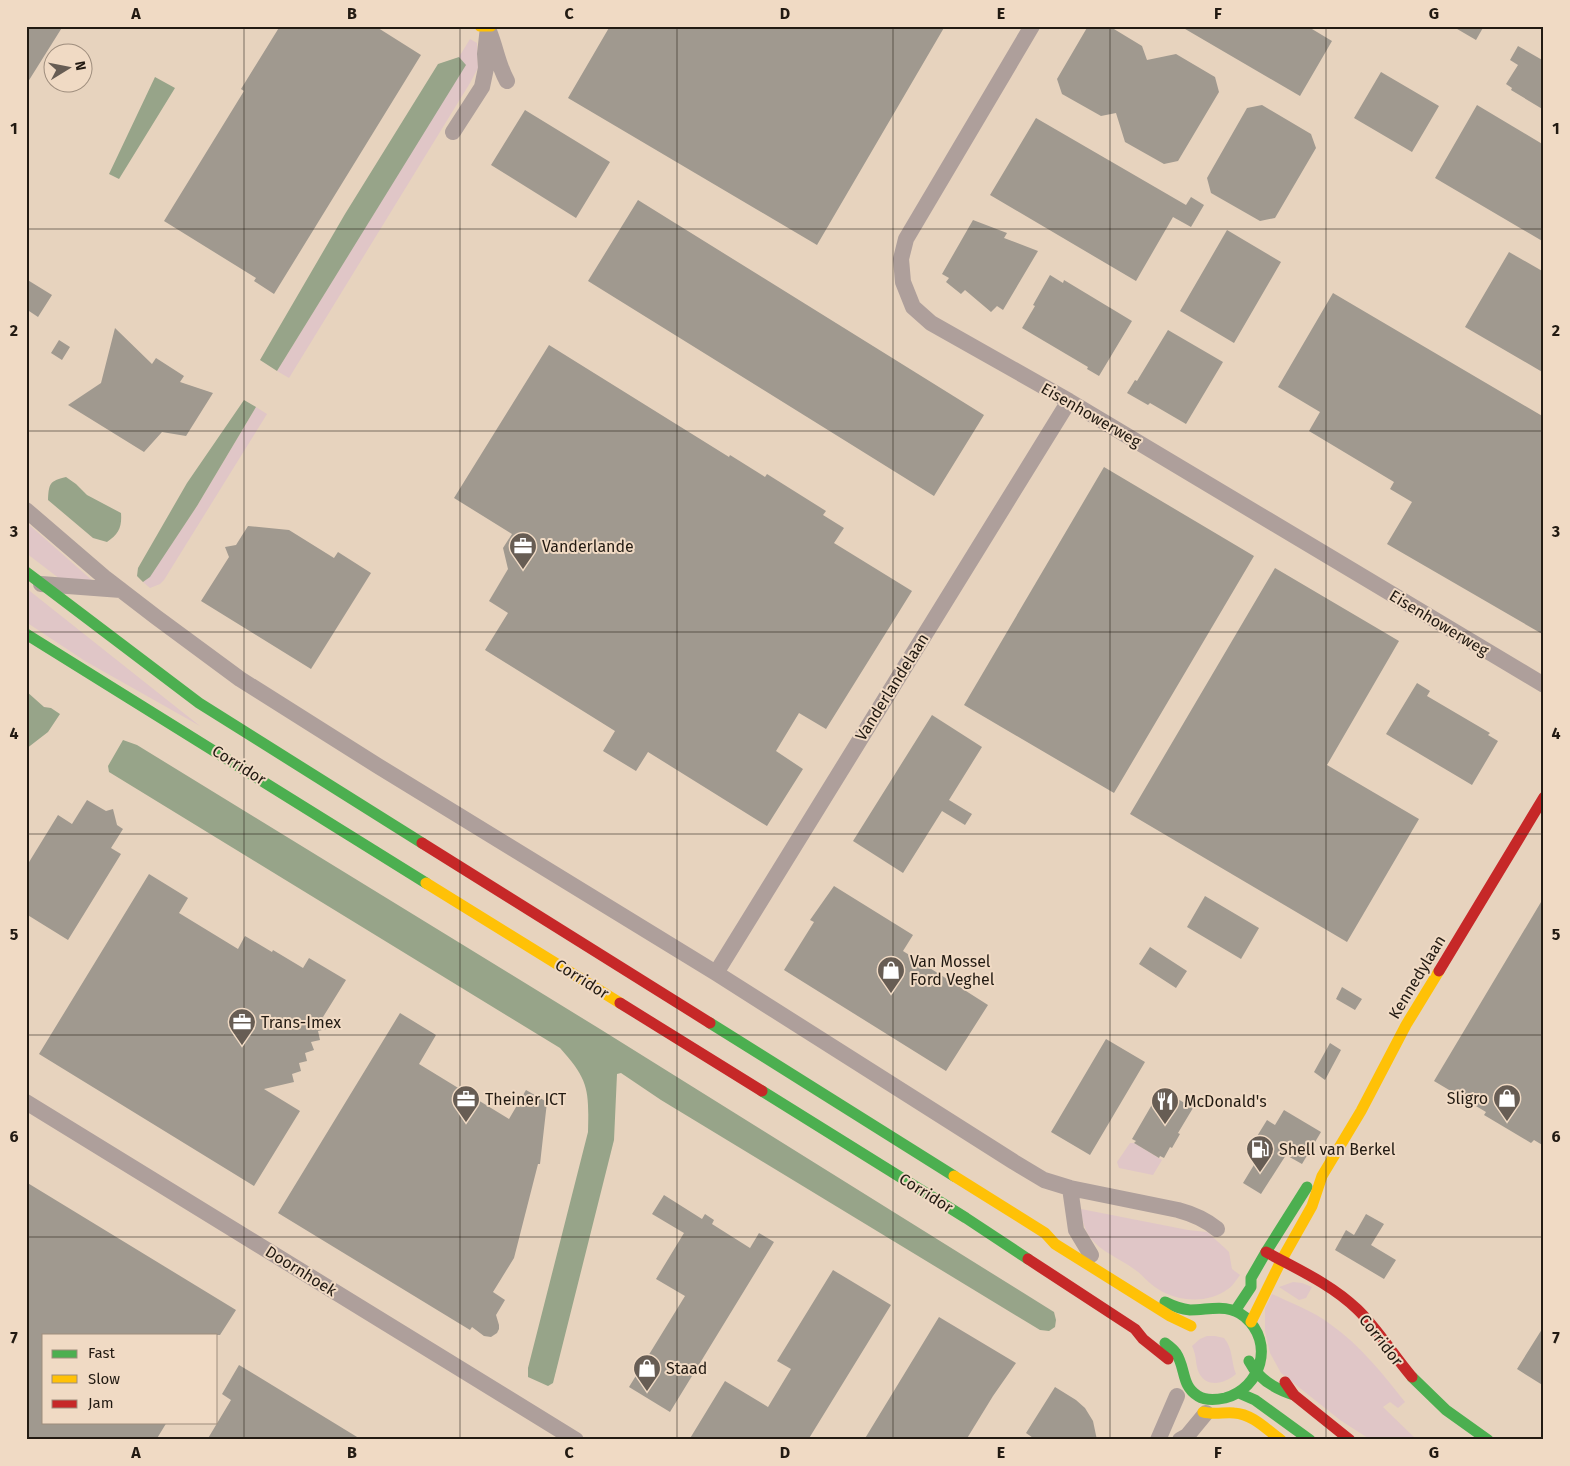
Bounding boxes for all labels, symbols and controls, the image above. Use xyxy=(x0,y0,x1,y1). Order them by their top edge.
text: A xyxy=(130,4,141,23)
text: B xyxy=(347,4,357,23)
text: C xyxy=(564,4,574,23)
text: D xyxy=(780,4,790,23)
text: E xyxy=(997,4,1005,23)
text: F xyxy=(1214,4,1222,23)
text: G xyxy=(1429,4,1439,23)
north arrow xyxy=(42,42,92,92)
text: N xyxy=(71,60,89,72)
text: 1 xyxy=(10,119,18,138)
text: 1 xyxy=(1552,119,1560,138)
text: 2 xyxy=(10,321,18,340)
text: 2 xyxy=(1552,321,1560,340)
street label: Eisenhowerweg xyxy=(1038,379,1145,452)
text: 3 xyxy=(9,522,18,541)
text: 3 xyxy=(1551,522,1560,541)
office icon: Vanderlande xyxy=(508,531,538,570)
place label: Vanderlande xyxy=(542,537,634,556)
street label: Eisenhowerweg xyxy=(1386,586,1493,660)
street label: Vanderlandelaan xyxy=(851,630,933,744)
text: 4 xyxy=(9,724,19,743)
text: 4 xyxy=(1551,724,1561,743)
street label: Corridor xyxy=(209,741,270,789)
text: 5 xyxy=(10,925,19,944)
text: 5 xyxy=(1552,925,1561,944)
street label: Kennedylaan xyxy=(1385,932,1449,1022)
place label: Van Mossel Ford Veghel xyxy=(910,952,995,989)
street label: Corridor xyxy=(552,955,613,1003)
shop icon: Van Mossel Ford Veghel xyxy=(876,955,906,994)
office icon: Trans-Imex xyxy=(227,1007,257,1046)
place label: Trans-Imex xyxy=(261,1013,341,1032)
shop icon: Sligro xyxy=(1492,1083,1522,1122)
office icon: Theiner ICT xyxy=(451,1084,481,1123)
restaurant icon: McDonald's xyxy=(1150,1086,1180,1125)
place label: Sligro xyxy=(1447,1089,1488,1108)
place label: Theiner ICT xyxy=(485,1090,567,1109)
place label: McDonald's xyxy=(1184,1092,1267,1111)
text: 6 xyxy=(9,1127,19,1146)
text: 6 xyxy=(1551,1127,1561,1146)
fuel station icon: Shell van Berkel xyxy=(1245,1134,1275,1173)
place label: Shell van Berkel xyxy=(1279,1140,1396,1159)
street label: Corridor xyxy=(896,1169,957,1217)
street label: Doornhoek xyxy=(262,1242,341,1301)
street label: Corridor xyxy=(1355,1311,1407,1370)
text: 7 xyxy=(10,1328,18,1347)
text: 7 xyxy=(1552,1328,1560,1347)
legend xyxy=(42,1334,218,1424)
text: Fast xyxy=(88,1344,115,1362)
shop icon: Staad xyxy=(632,1353,662,1392)
place label: Staad xyxy=(666,1359,707,1378)
text: Slow xyxy=(88,1370,120,1388)
text: Jam xyxy=(88,1394,114,1412)
text: A xyxy=(130,1443,141,1462)
text: B xyxy=(347,1443,357,1462)
text: C xyxy=(564,1443,574,1462)
text: D xyxy=(780,1443,790,1462)
text: E xyxy=(997,1443,1005,1462)
text: F xyxy=(1214,1443,1222,1462)
text: G xyxy=(1429,1443,1439,1462)

